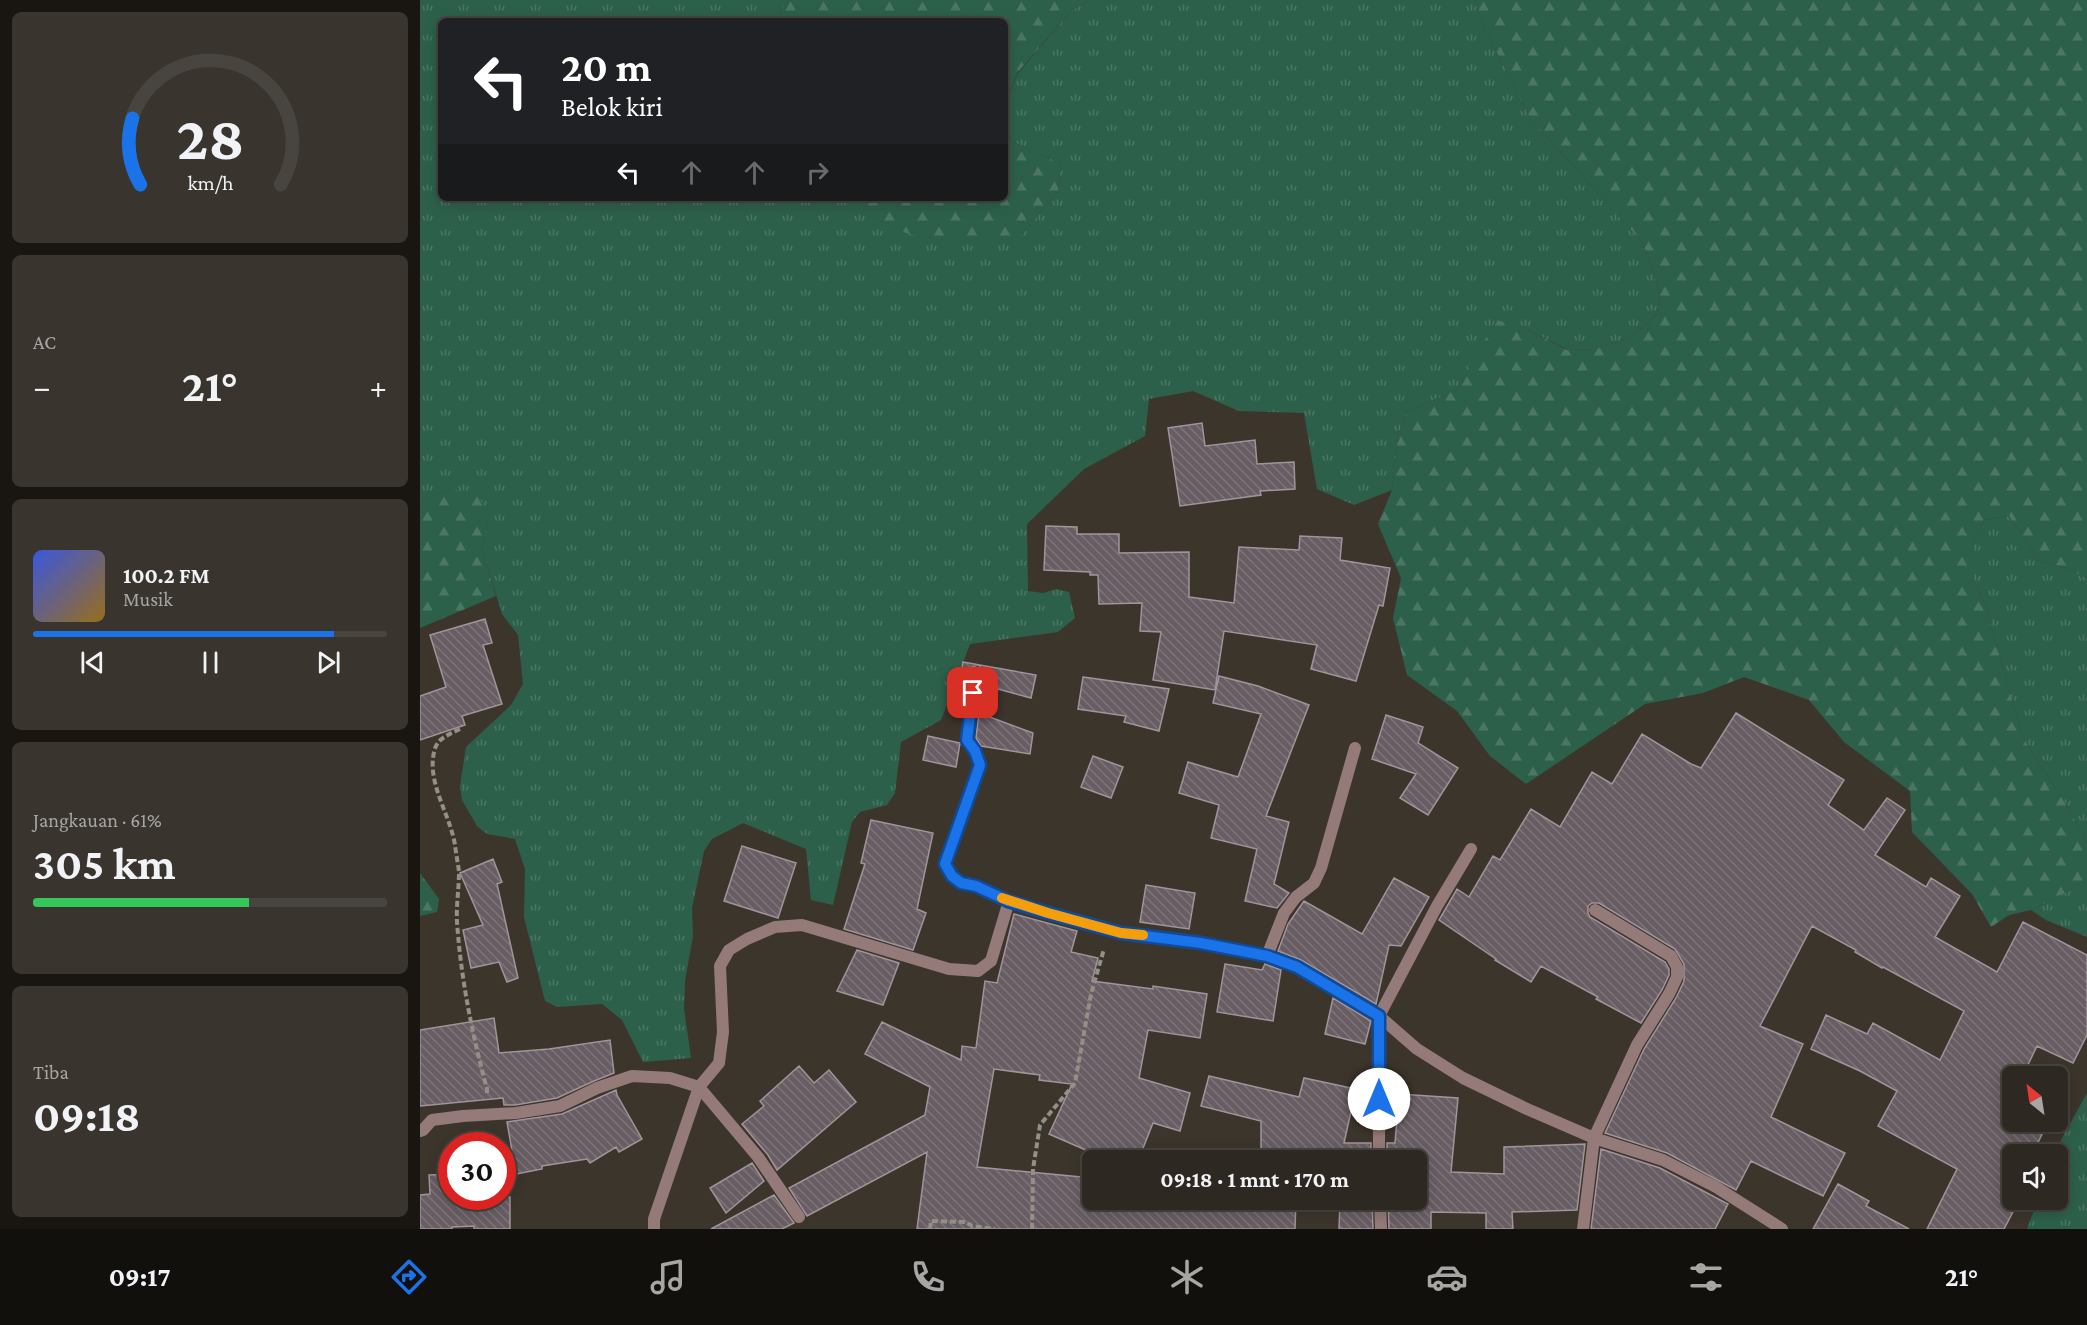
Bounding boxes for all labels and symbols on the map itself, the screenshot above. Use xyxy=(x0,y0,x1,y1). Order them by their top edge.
pin xyxy=(947,667,998,718)
north arrow xyxy=(2002,1066,2068,1132)
position arrow xyxy=(1347,1067,1411,1131)
speed limit sign: 30 xyxy=(438,1132,516,1210)

